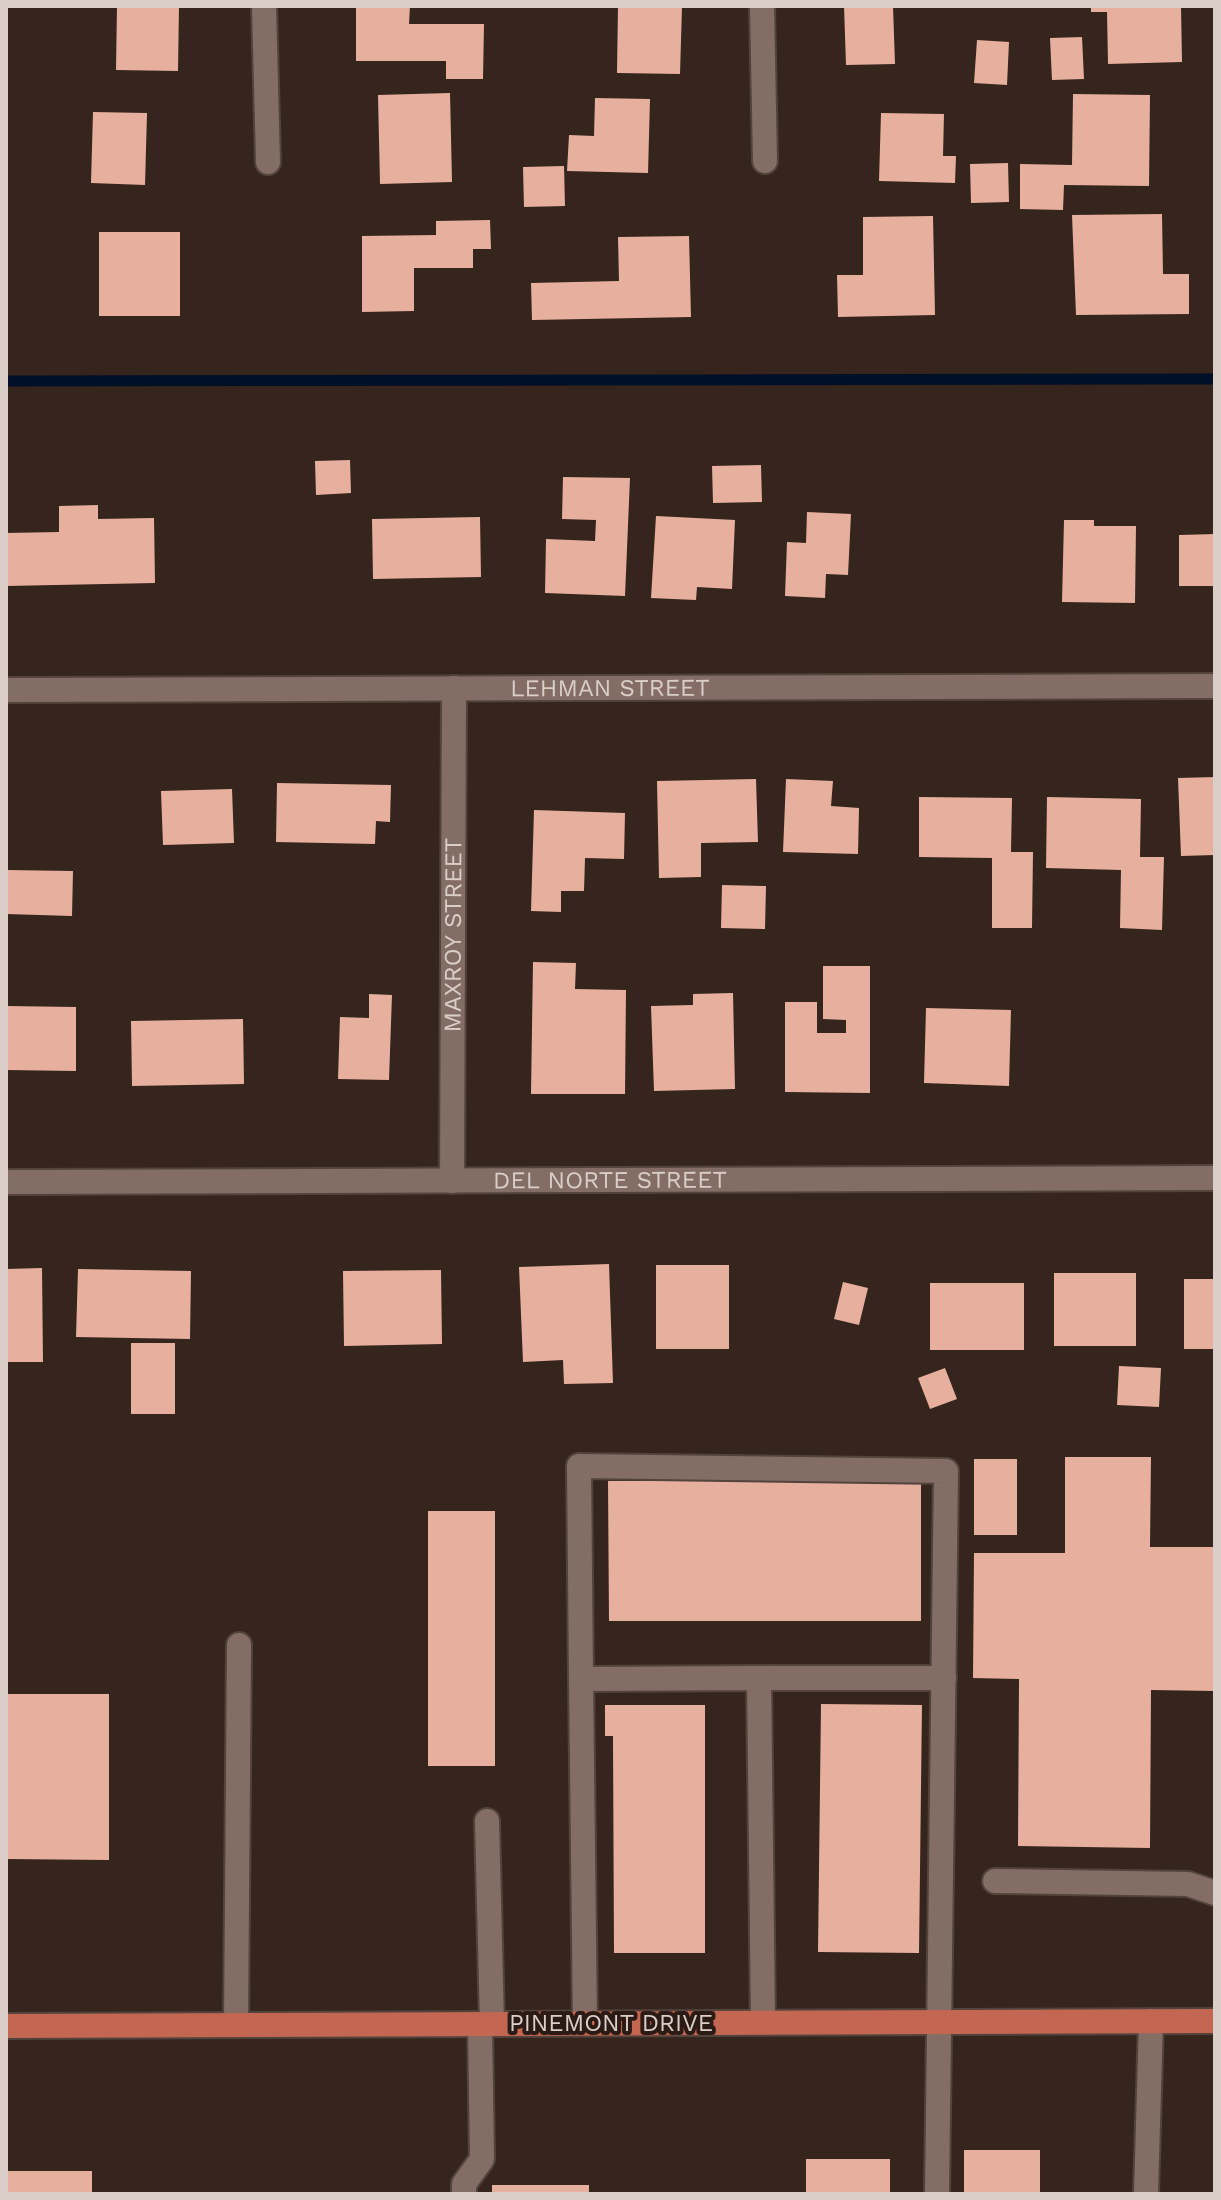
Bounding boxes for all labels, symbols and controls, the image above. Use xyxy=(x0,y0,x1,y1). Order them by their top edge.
street label: LEHMAN STREET xyxy=(510,674,710,702)
street label: MAXROY STREET xyxy=(439,838,467,1032)
street label: DEL NORTE STREET xyxy=(493,1166,727,1194)
street label: PINEMONT DRIVE xyxy=(509,2009,713,2037)

